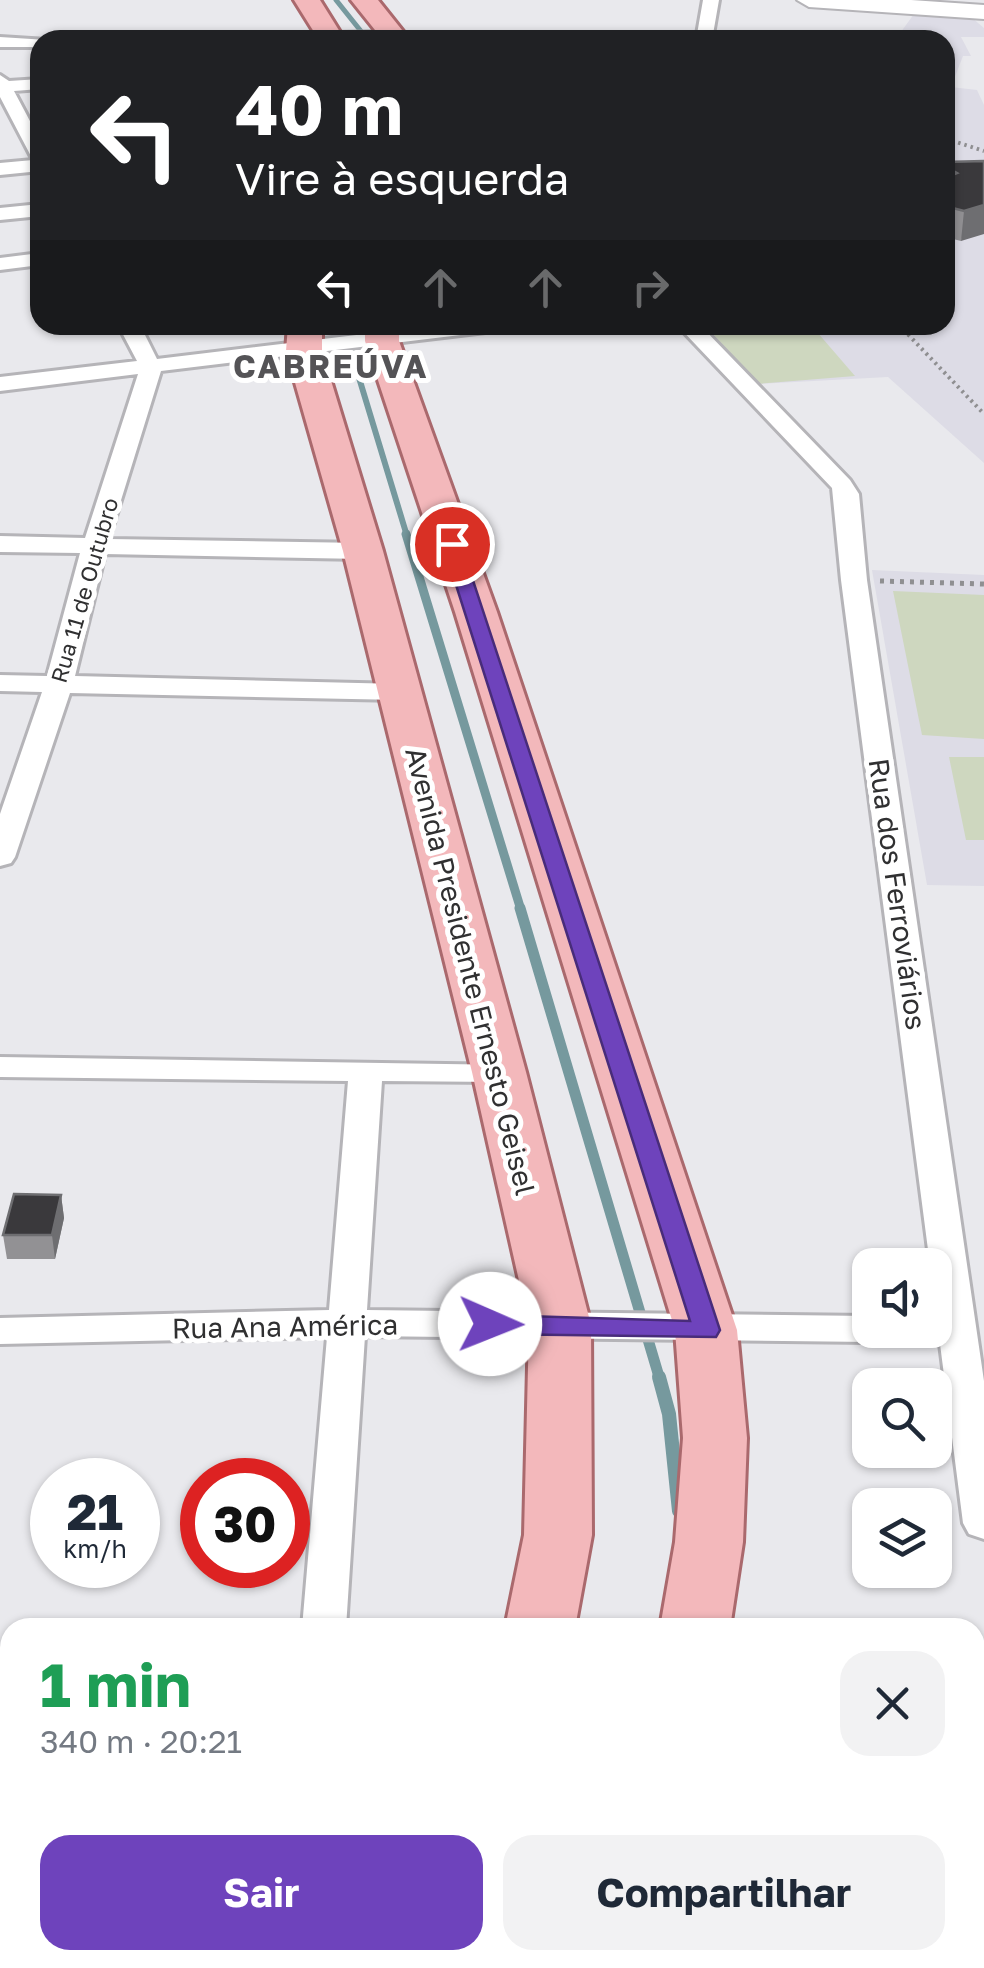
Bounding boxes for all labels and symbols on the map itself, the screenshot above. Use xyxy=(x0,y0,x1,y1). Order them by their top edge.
district label: CABREÚVA xyxy=(233,347,429,385)
street label: Rua 11 de Outubro xyxy=(45,494,123,686)
pin xyxy=(410,502,495,587)
street label: Avenida Presidente Ernesto Geisel xyxy=(399,744,543,1198)
street label: Rua dos Ferroviários xyxy=(863,756,933,1032)
position arrow xyxy=(438,1272,542,1376)
street label: Rua Ana América xyxy=(172,1308,398,1344)
speed limit sign: 30 xyxy=(180,1458,310,1588)

